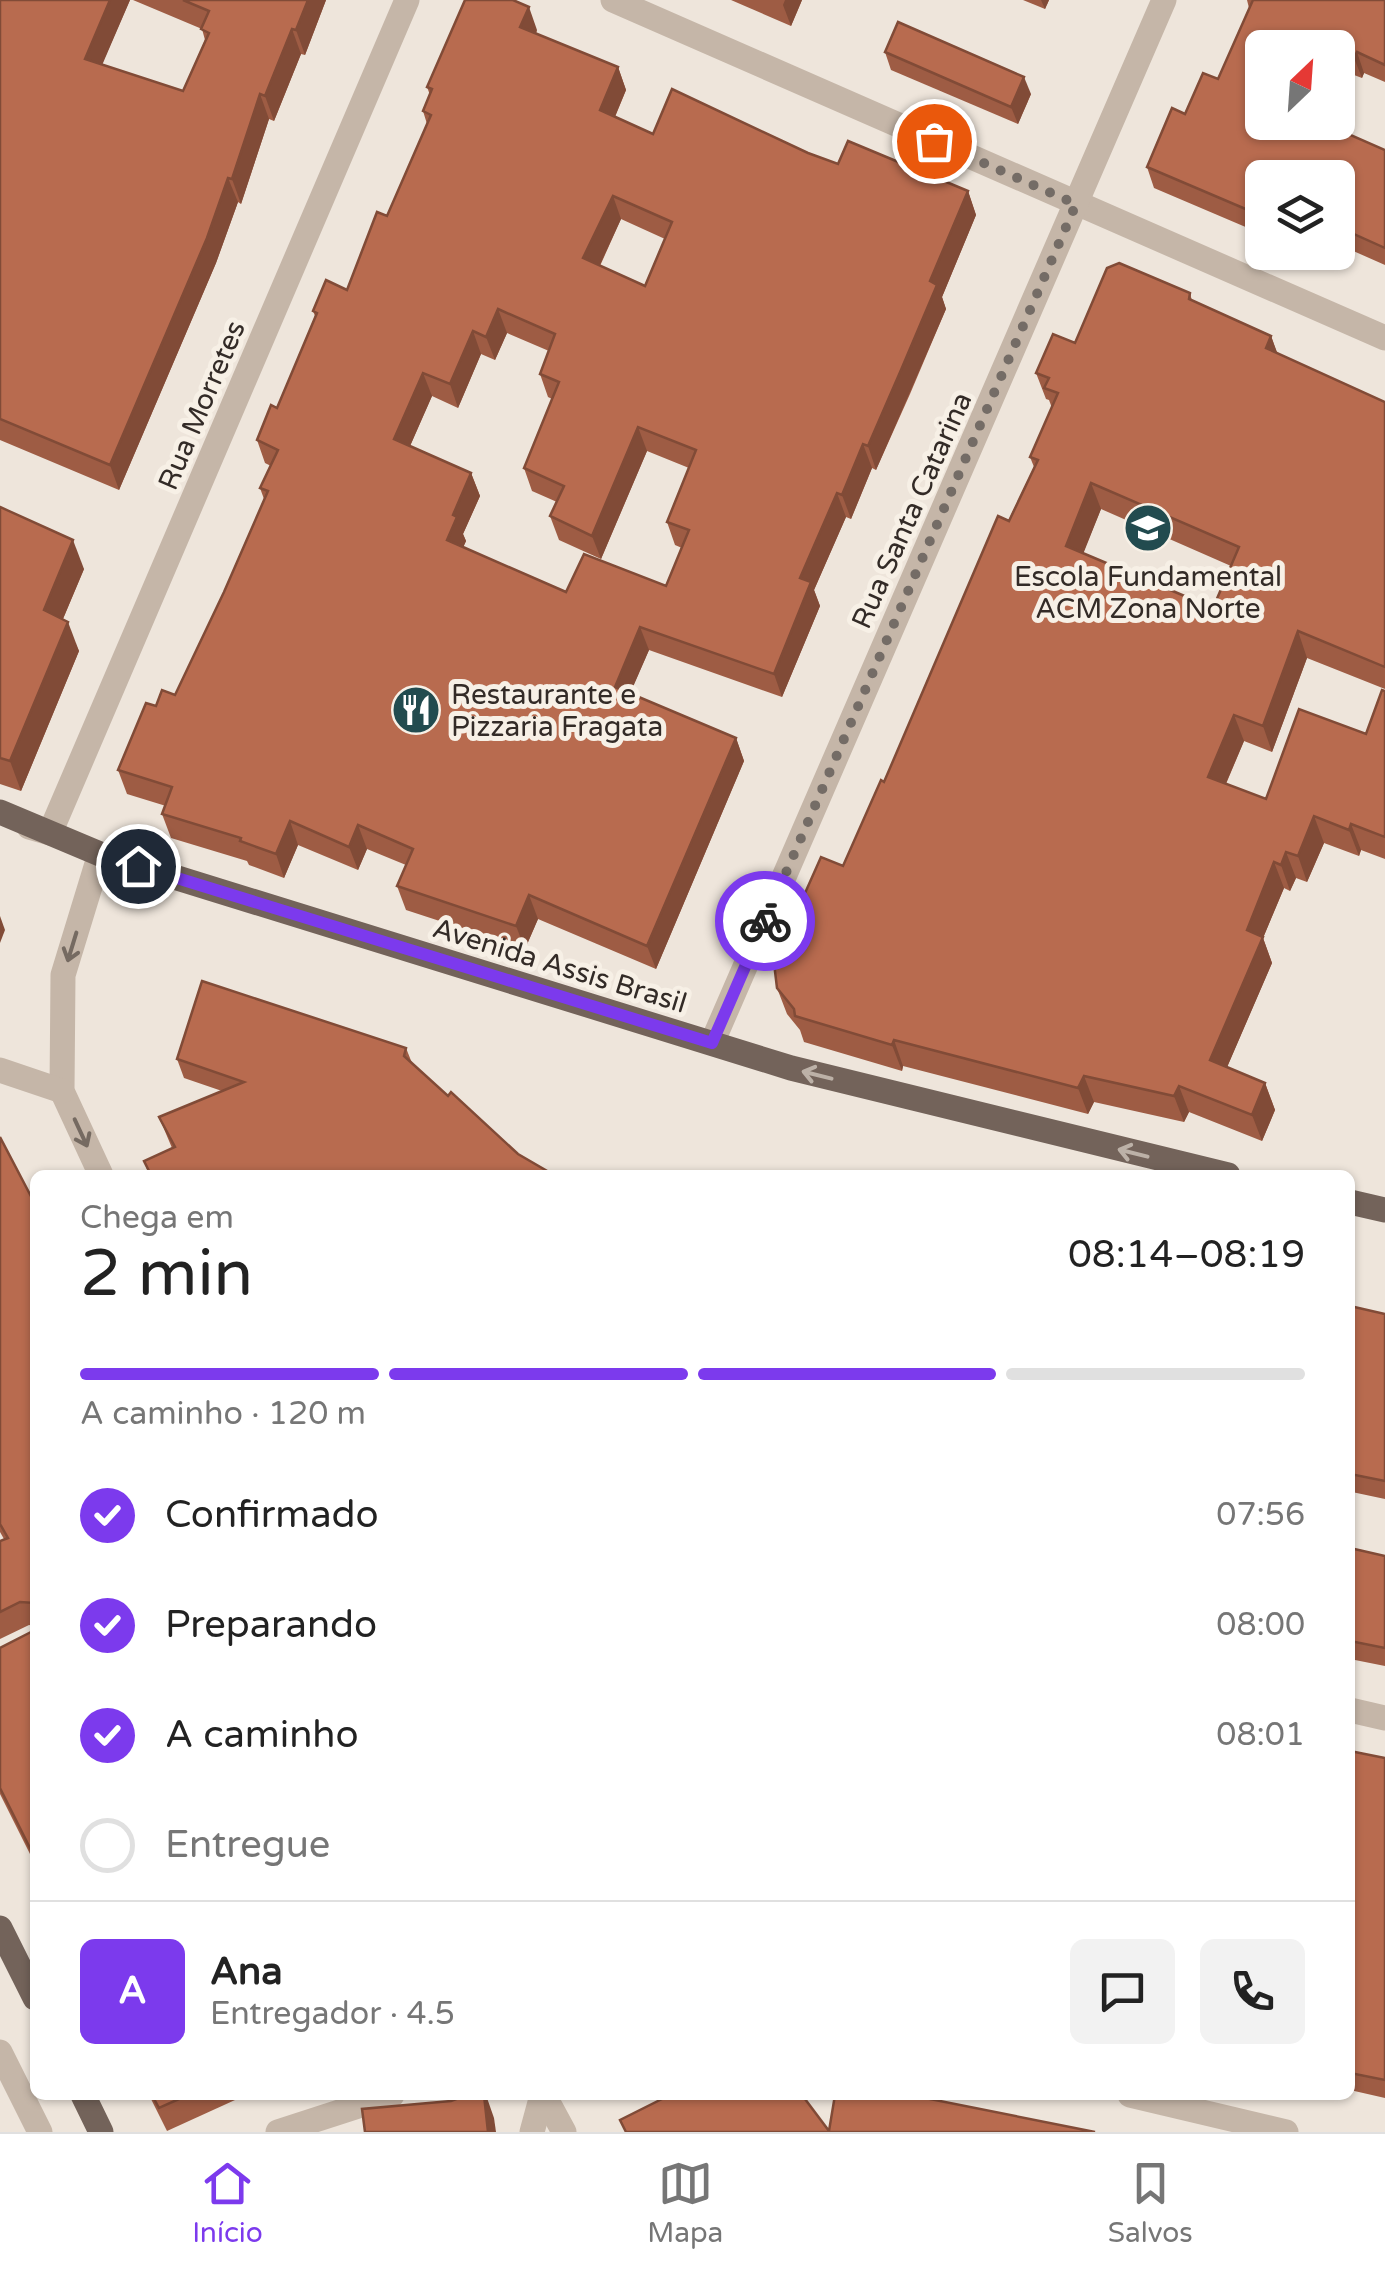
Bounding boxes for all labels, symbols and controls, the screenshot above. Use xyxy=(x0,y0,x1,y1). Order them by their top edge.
north arrow xyxy=(1245,30,1355,140)
map controls xyxy=(1245,30,1355,270)
pin xyxy=(892,99,977,184)
icon: bag xyxy=(907,114,962,169)
button: layers xyxy=(1245,160,1355,270)
street label: Rua Morretes xyxy=(151,316,253,495)
street label: Rua Santa Catarina xyxy=(844,387,979,634)
school or university icon: Escola Fundamental ACM Zona Norte xyxy=(1122,502,1174,554)
place label: Escola Fundamental ACM Zona Norte xyxy=(1014,560,1282,626)
place label: Restaurante e Pizzaria Fragata xyxy=(451,678,663,744)
restaurant icon: Restaurante e Pizzaria Fragata xyxy=(390,684,442,736)
pin xyxy=(96,824,181,909)
icon: home xyxy=(111,839,166,894)
courier xyxy=(715,871,815,971)
icon: bike xyxy=(738,894,793,949)
street label: Avenida Assis Brasil xyxy=(429,911,691,1021)
one-way arrow xyxy=(62,931,80,962)
one-way arrow xyxy=(802,1065,834,1083)
one-way arrow xyxy=(73,1117,92,1147)
one-way arrow xyxy=(1118,1143,1150,1161)
text: Chega em xyxy=(80,1199,234,1237)
text: 08:14–08:19 xyxy=(1068,1232,1305,1278)
text: 2 min xyxy=(80,1235,253,1314)
text: A caminho · 120 m xyxy=(80,1395,366,1433)
icon: check xyxy=(80,1488,135,1543)
text: Confirmado xyxy=(165,1492,379,1538)
text: 07:56 xyxy=(1216,1496,1305,1534)
icon: check xyxy=(80,1598,135,1653)
text: Preparando xyxy=(165,1602,377,1648)
text: 08:00 xyxy=(1216,1606,1305,1644)
icon: check xyxy=(80,1708,135,1763)
text: A caminho xyxy=(165,1712,359,1758)
text: 08:01 xyxy=(1216,1716,1305,1754)
text: Entregue xyxy=(165,1822,330,1868)
button: chat xyxy=(1070,1939,1175,2044)
button: phone xyxy=(1200,1939,1305,2044)
text: Ana xyxy=(210,1949,283,1995)
text: A xyxy=(118,1968,147,2014)
text: Entregador · 4.5 xyxy=(210,1995,455,2033)
tab: Início xyxy=(192,2156,263,2250)
tab: Mapa xyxy=(647,2156,723,2250)
tab: Salvos xyxy=(1108,2156,1193,2250)

